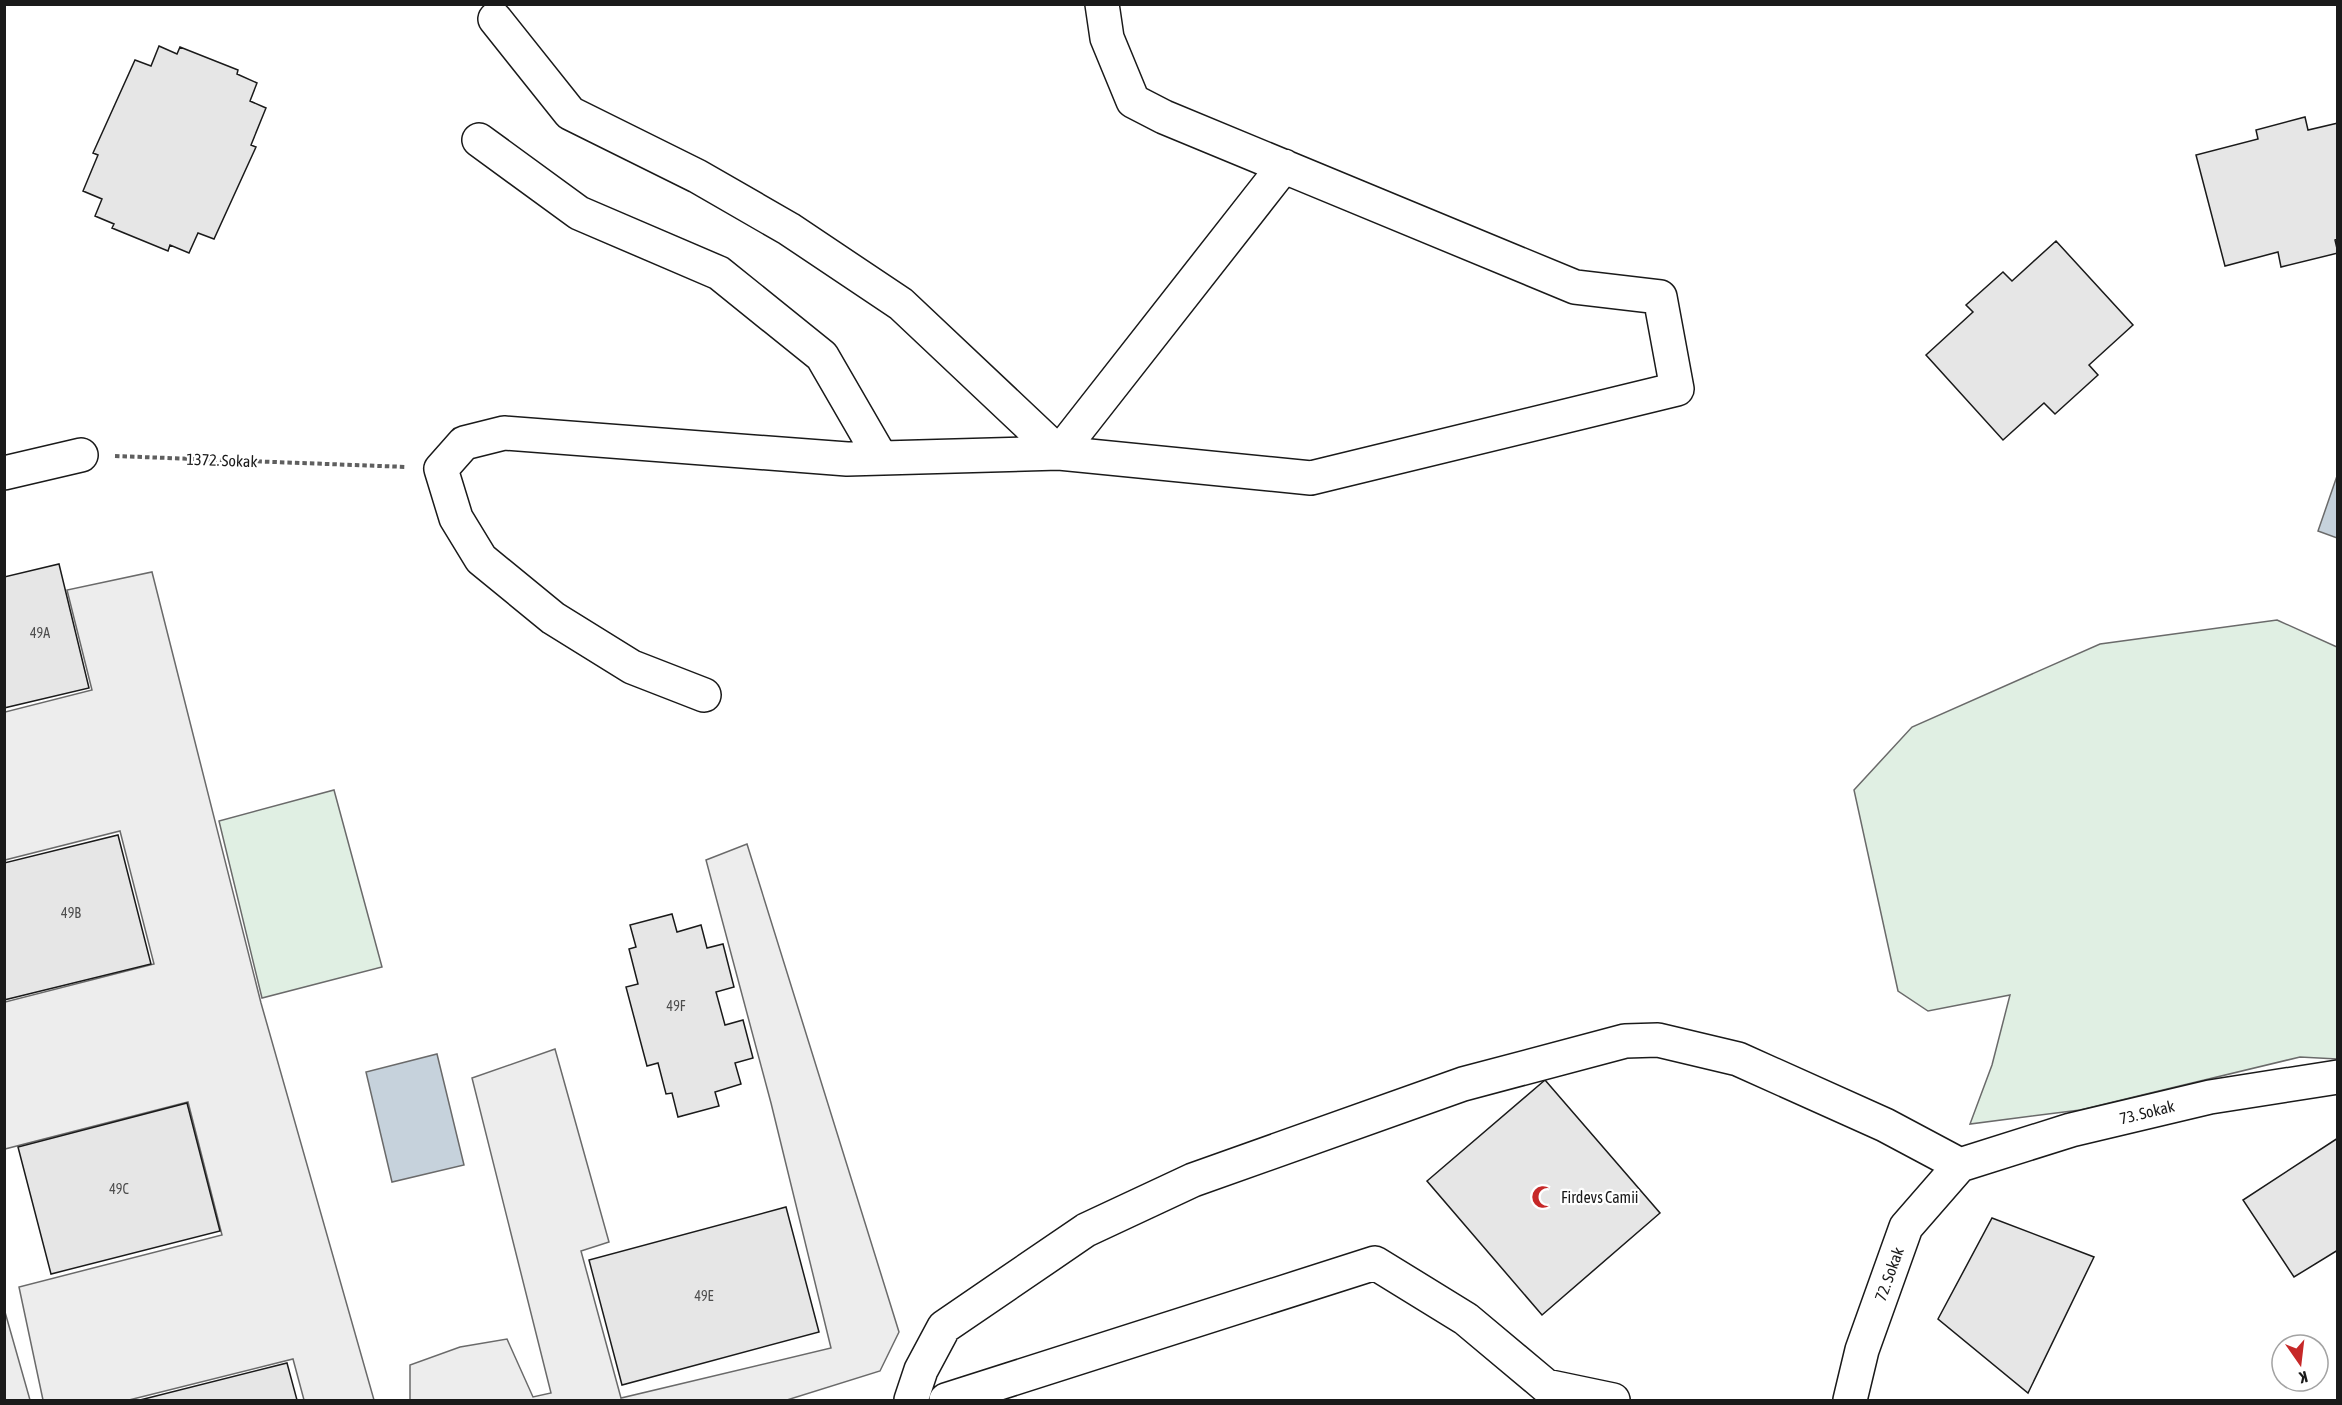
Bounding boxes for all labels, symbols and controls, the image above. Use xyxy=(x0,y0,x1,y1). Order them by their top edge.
street label: 1372. Sokak xyxy=(186,450,258,470)
house number: 49A xyxy=(30,625,50,641)
house number: 49B xyxy=(61,905,81,921)
house number: 49F xyxy=(667,998,686,1014)
street label: 73. Sokak xyxy=(2118,1097,2176,1127)
house number: 49C xyxy=(109,1181,129,1197)
mosque icon: Firdevs Camii xyxy=(1530,1184,1556,1210)
place label: Firdevs Camii xyxy=(1561,1188,1639,1206)
street label: 72. Sokak xyxy=(1871,1245,1907,1303)
house number: 49E xyxy=(694,1288,714,1304)
north arrow xyxy=(2270,1333,2330,1393)
text: K xyxy=(2297,1368,2310,1387)

